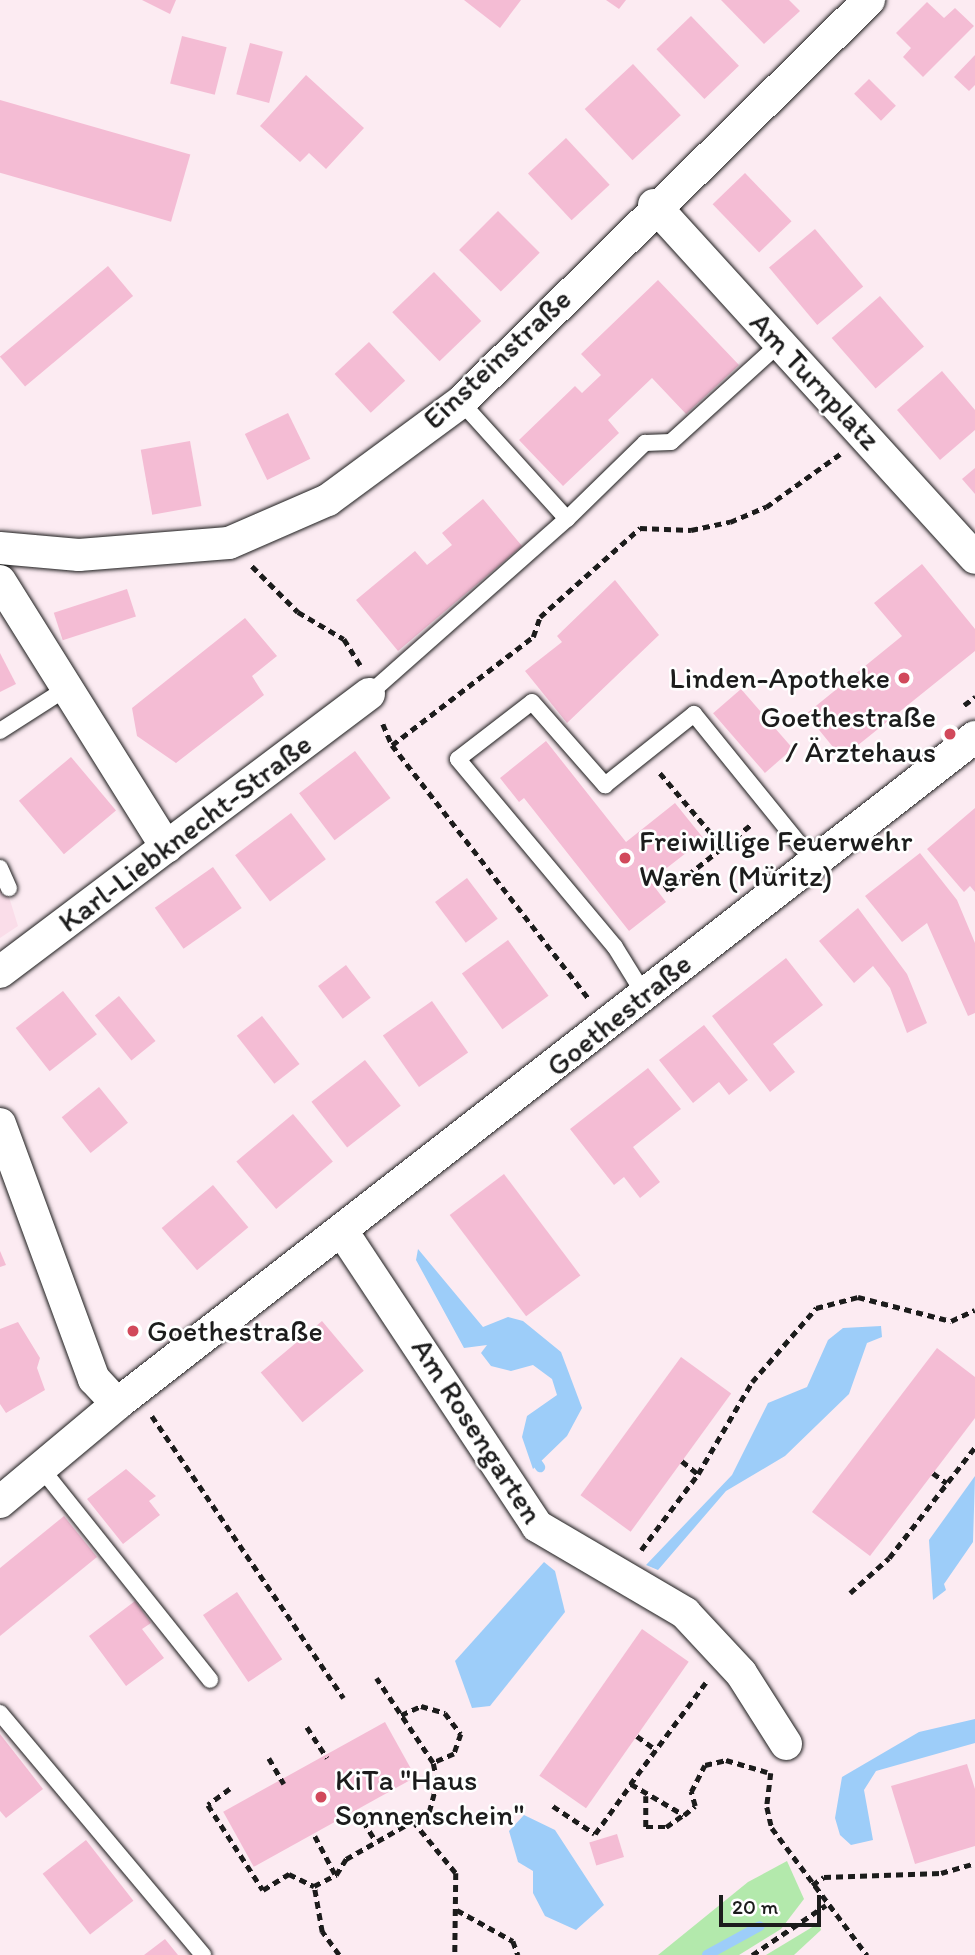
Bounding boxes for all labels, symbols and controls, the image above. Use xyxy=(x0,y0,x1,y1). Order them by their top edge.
street label: Einsteinstraße xyxy=(415,281,579,437)
street label: Am Turnplatz xyxy=(742,305,888,457)
place label: Linden-Apotheke xyxy=(669,660,890,696)
marker: Linden-Apotheke xyxy=(896,670,912,686)
place label: Goethestraße / Ärztehaus xyxy=(760,699,936,770)
street label: Karl-Liebknecht-Straße xyxy=(51,726,319,940)
marker: Goethestraße / Ärztehaus xyxy=(942,726,958,742)
place label: Freiwillige Feuerwehr Waren (Müritz) xyxy=(639,823,911,894)
marker: Freiwillige Feuerwehr Waren (Müritz) xyxy=(617,850,633,866)
street label: Goethestraße xyxy=(539,946,699,1084)
place label: Goethestraße xyxy=(147,1313,323,1349)
marker: Goethestraße xyxy=(125,1323,141,1339)
street label: Am Rosengarten xyxy=(404,1332,550,1530)
place label: KiTa "Haus Sonnenschein" xyxy=(335,1762,524,1832)
marker: KiTa "Haus Sonnenschein" xyxy=(313,1789,329,1805)
scale bar xyxy=(723,1882,824,1926)
text: 20 m xyxy=(732,1894,778,1919)

